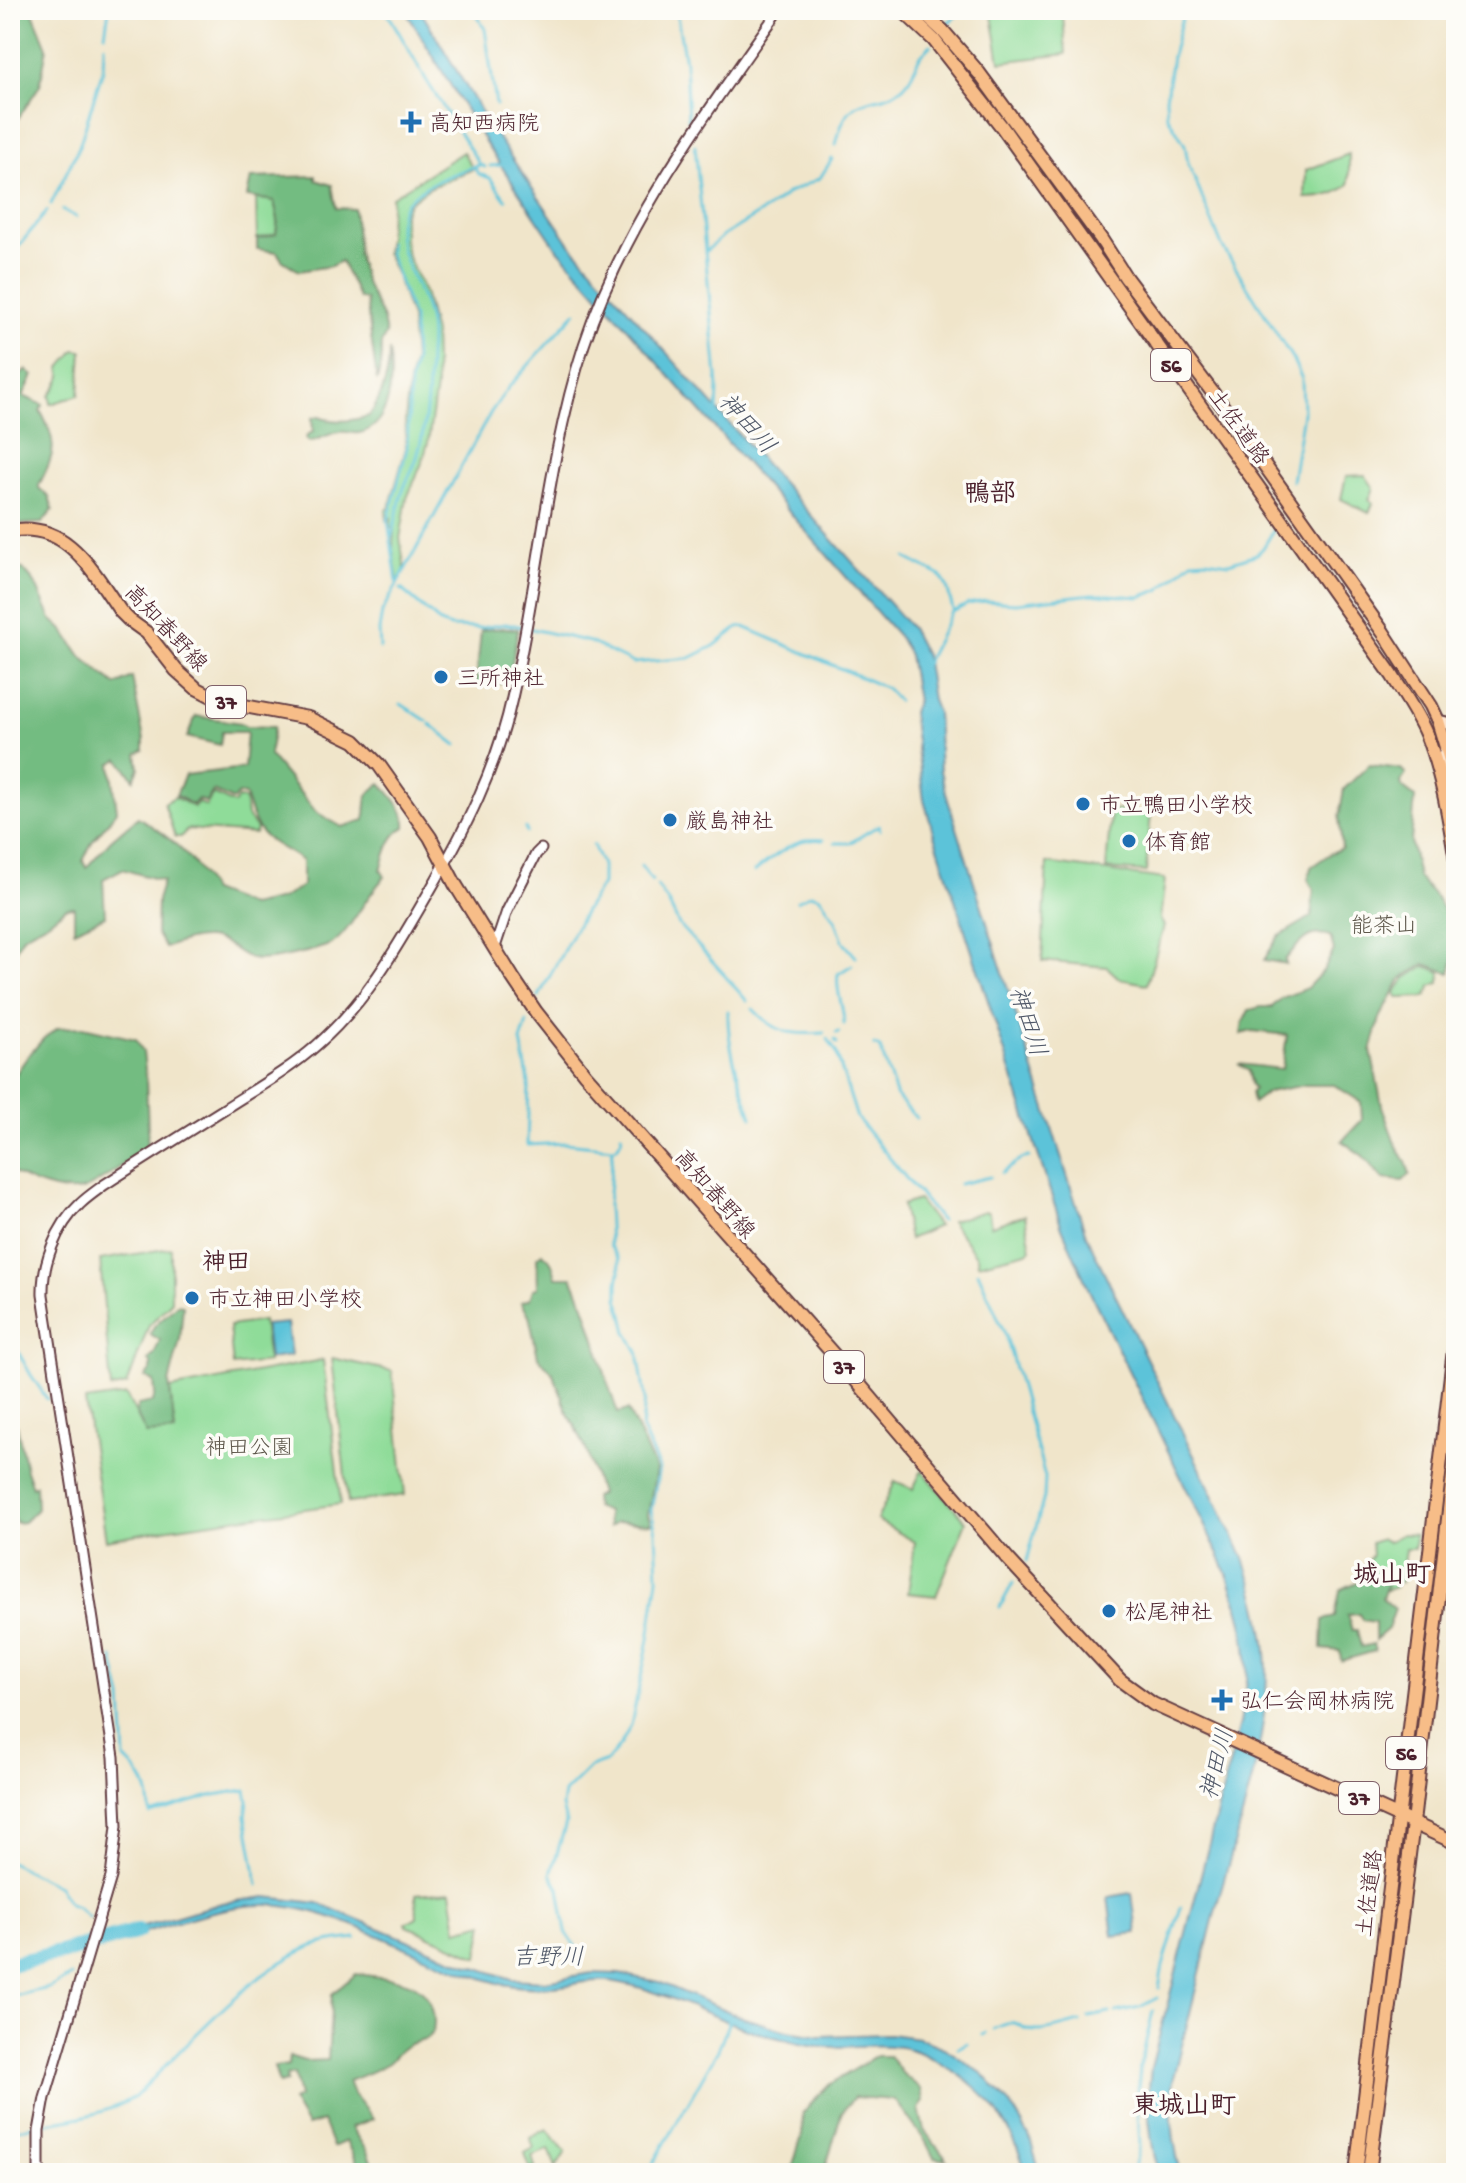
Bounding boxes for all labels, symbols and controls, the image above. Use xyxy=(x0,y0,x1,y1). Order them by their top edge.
marker: 高知西病院 xyxy=(400,111,422,133)
place label: 高知西病院 xyxy=(429,112,539,139)
road number: 56 xyxy=(1151,349,1191,381)
street label: 土佐道路 xyxy=(1200,385,1274,472)
water label: 神田川 xyxy=(711,388,781,462)
district label: 鴨部 xyxy=(964,479,1016,512)
street label: 高知春野線 xyxy=(117,579,213,679)
place label: 三所神社 xyxy=(457,667,545,694)
marker: 三所神社 xyxy=(432,668,450,686)
road number: 37 xyxy=(206,686,246,718)
place label: 市立鴨田小学校 xyxy=(1099,793,1253,821)
marker: 市立鴨田小学校 xyxy=(1074,795,1092,813)
place label: 厳島神社 xyxy=(686,810,774,837)
marker: 厳島神社 xyxy=(661,811,679,829)
place label: 体育館 xyxy=(1145,831,1211,858)
marker: 体育館 xyxy=(1120,832,1138,850)
park label: 能茶山 xyxy=(1351,914,1417,941)
water label: 神田川 xyxy=(1001,983,1052,1061)
street label: 高知春野線 xyxy=(667,1144,760,1246)
district label: 神田 xyxy=(202,1249,250,1279)
place label: 市立神田小学校 xyxy=(208,1288,362,1315)
marker: 市立神田小学校 xyxy=(183,1289,201,1307)
road number: 37 xyxy=(824,1351,864,1383)
park label: 神田公園 xyxy=(205,1436,293,1463)
district label: 城山町 xyxy=(1353,1560,1431,1593)
place label: 松尾神社 xyxy=(1125,1601,1213,1628)
marker: 松尾神社 xyxy=(1100,1602,1118,1620)
marker: 弘仁会岡林病院 xyxy=(1211,1689,1233,1711)
place label: 弘仁会岡林病院 xyxy=(1240,1690,1394,1717)
water label: 神田川 xyxy=(1196,1726,1242,1803)
road number: 56 xyxy=(1386,1737,1426,1769)
road number: 37 xyxy=(1339,1782,1379,1814)
street label: 土佐道路 xyxy=(1353,1848,1390,1939)
water label: 吉野川 xyxy=(512,1944,584,1974)
district label: 東城山町 xyxy=(1132,2091,1236,2124)

